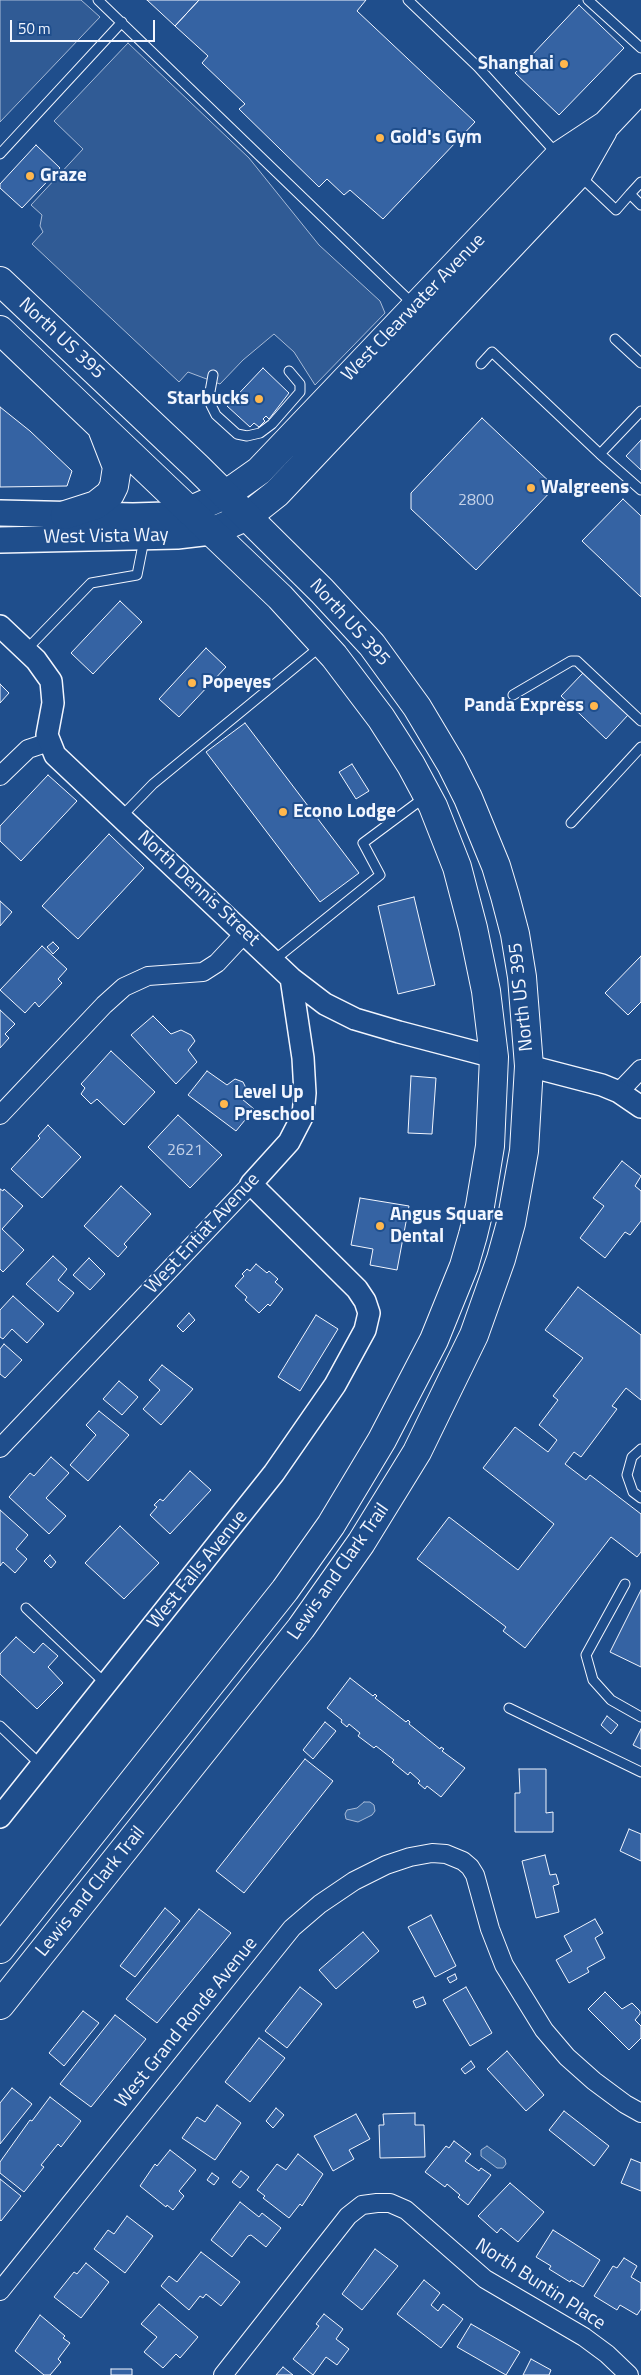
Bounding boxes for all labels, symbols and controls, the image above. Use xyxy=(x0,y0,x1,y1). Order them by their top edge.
scale bar xyxy=(12,10,158,42)
text: 50 m xyxy=(18,17,51,40)
place label: Shanghai xyxy=(478,53,554,75)
marker: Shanghai xyxy=(558,58,570,70)
place label: Gold's Gym xyxy=(390,127,482,149)
marker: Gold's Gym xyxy=(374,132,386,144)
place label: Graze xyxy=(40,165,87,187)
marker: Graze xyxy=(24,170,36,182)
street label: West Clearwater Avenue xyxy=(338,229,490,387)
street label: North US 395 xyxy=(13,293,109,385)
place label: Starbucks xyxy=(167,388,249,410)
marker: Starbucks xyxy=(253,393,265,405)
place label: Walgreens xyxy=(541,477,629,499)
marker: Walgreens xyxy=(525,482,537,494)
house number: 2800 xyxy=(458,491,494,511)
street label: West Vista Way xyxy=(43,525,169,549)
street label: North US 395 xyxy=(304,575,394,671)
place label: Popeyes xyxy=(202,672,271,694)
marker: Popeyes xyxy=(186,677,198,689)
place label: Panda Express xyxy=(464,695,584,717)
marker: Panda Express xyxy=(588,700,600,712)
place label: Econo Lodge xyxy=(293,801,396,823)
marker: Econo Lodge xyxy=(277,806,289,818)
street label: North Dennis Street xyxy=(132,827,264,951)
street label: North US 395 xyxy=(505,942,539,1052)
place label: Level Up Preschool xyxy=(234,1082,315,1126)
marker: Level Up Preschool xyxy=(218,1098,230,1110)
house number: 2621 xyxy=(167,1141,203,1161)
street label: West Entiat Avenue xyxy=(141,1169,265,1299)
place label: Angus Square Dental xyxy=(390,1204,503,1248)
marker: Angus Square Dental xyxy=(374,1220,386,1232)
street label: Lewis and Clark Trail xyxy=(283,1499,395,1645)
street label: West Falls Avenue xyxy=(143,1506,253,1634)
street label: Lewis and Clark Trail xyxy=(31,1822,151,1962)
street label: West Grand Ronde Avenue xyxy=(111,1933,263,2113)
street label: North Buntin Place xyxy=(471,2234,609,2336)

